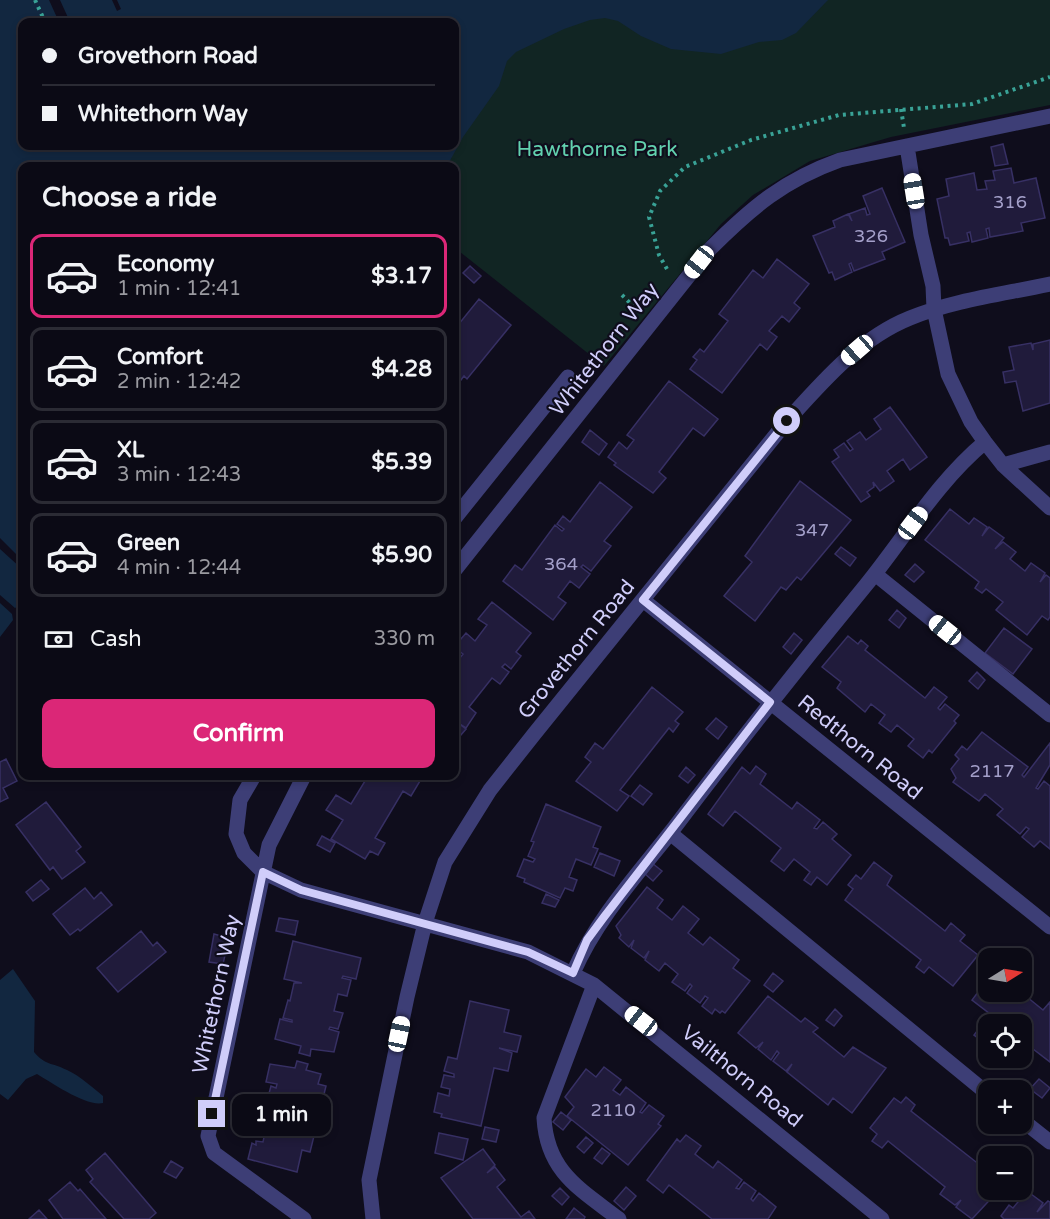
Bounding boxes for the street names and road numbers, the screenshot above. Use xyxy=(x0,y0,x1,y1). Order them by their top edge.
street label: Whitethorn Way xyxy=(545,278,664,421)
street label: Grovethorn Road xyxy=(513,575,640,724)
street label: Redthorn Road xyxy=(792,690,927,805)
street label: Whitethorn Way xyxy=(187,912,246,1076)
street label: Vailthorn Road xyxy=(676,1020,807,1133)

